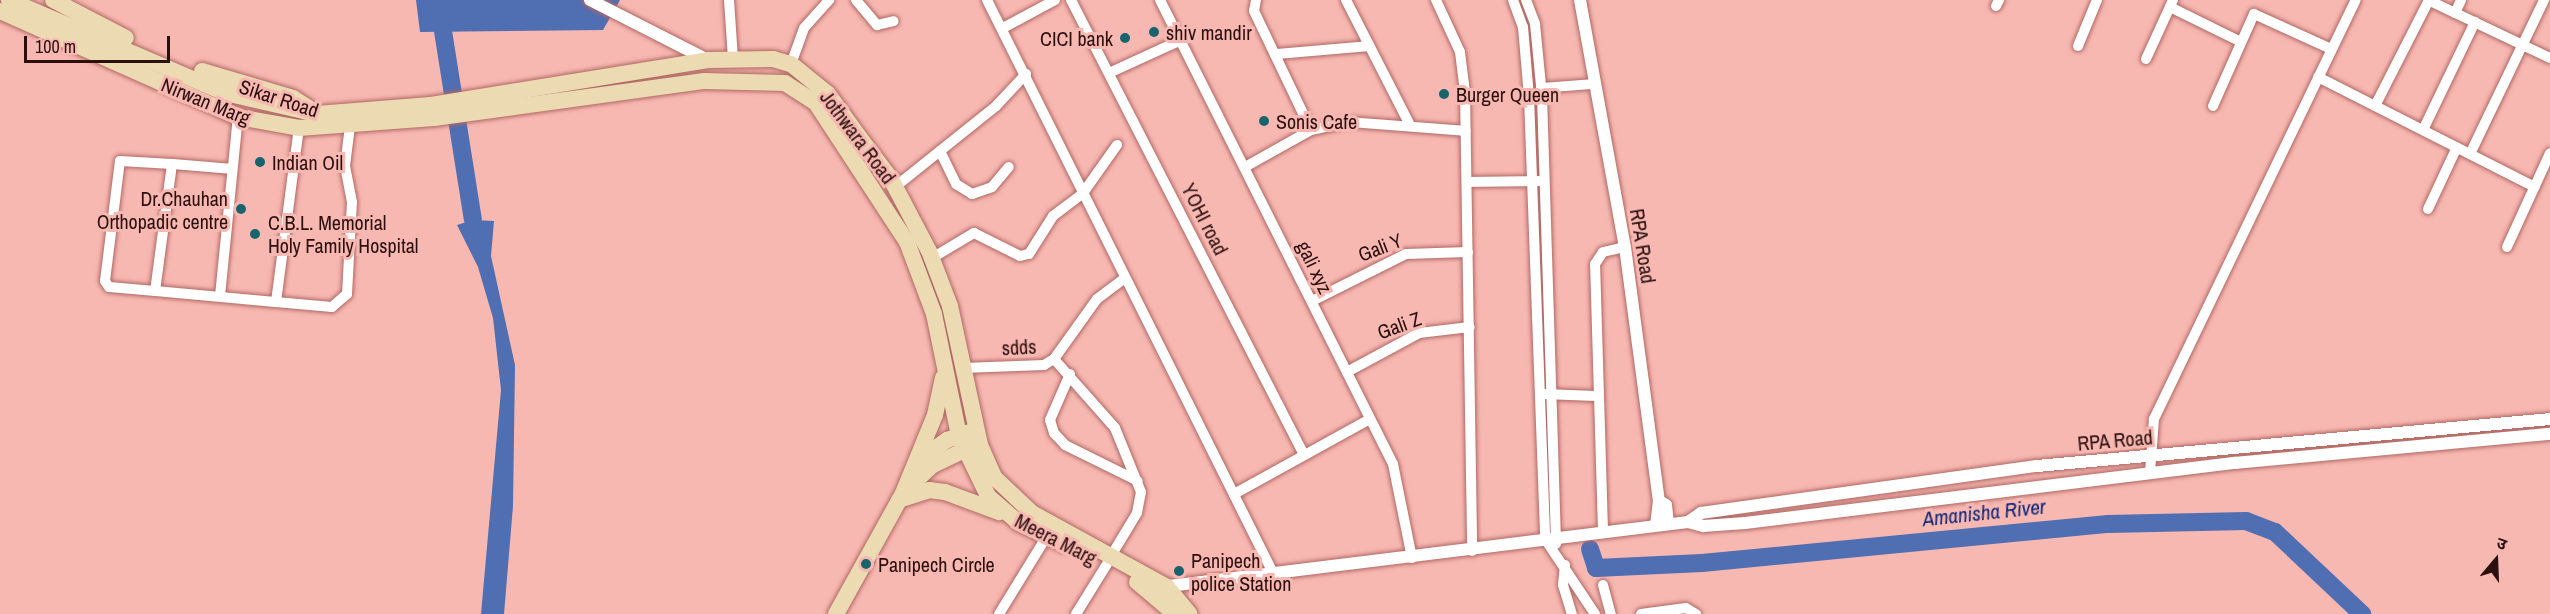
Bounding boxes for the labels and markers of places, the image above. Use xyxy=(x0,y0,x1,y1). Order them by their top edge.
place label: shiv mandir xyxy=(1166,20,1252,44)
marker: shiv mandir xyxy=(1147,25,1161,39)
place label: CICI bank xyxy=(1040,26,1113,50)
marker: CICI bank xyxy=(1118,31,1132,45)
place label: Burger Queen xyxy=(1456,82,1559,106)
marker: Burger Queen xyxy=(1437,87,1451,101)
place label: Sonis Cafe xyxy=(1276,109,1357,133)
marker: Sonis Cafe xyxy=(1257,114,1271,128)
place label: Indian Oil xyxy=(272,150,343,174)
marker: Indian Oil xyxy=(253,155,267,169)
place label: Dr.Chauhan Orthopadic centre xyxy=(97,186,228,233)
marker: Dr.Chauhan Orthopadic centre xyxy=(232,200,250,218)
place label: C.B.L. Memorial Holy Family Hospital xyxy=(268,210,418,257)
marker: C.B.L. Memorial Holy Family Hospital xyxy=(246,225,264,243)
place label: Panipech police Station xyxy=(1191,548,1291,595)
place label: Panipech Circle xyxy=(878,552,995,576)
marker: Panipech Circle xyxy=(859,557,873,571)
marker: Panipech police Station xyxy=(1172,564,1186,578)

